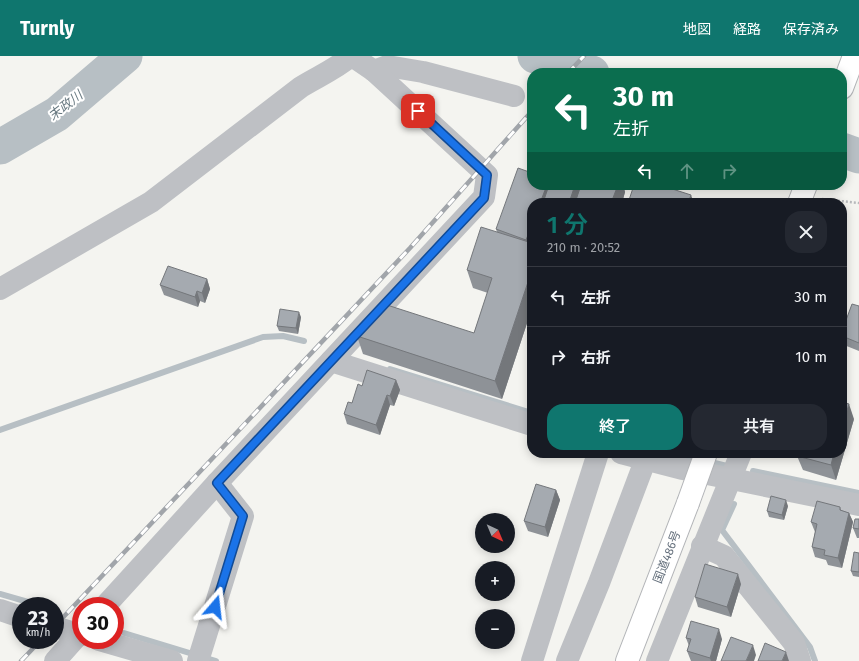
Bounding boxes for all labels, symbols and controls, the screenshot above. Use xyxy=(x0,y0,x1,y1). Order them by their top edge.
text: Turnly xyxy=(20,17,74,40)
text: 地図 xyxy=(683,21,711,38)
text: 経路 xyxy=(733,21,761,38)
text: 保存済み xyxy=(783,21,839,38)
text: 30 m xyxy=(613,80,674,113)
icon: left xyxy=(547,84,599,136)
water label: 末政川 xyxy=(45,86,87,123)
pin xyxy=(401,94,435,128)
icon: arrive xyxy=(407,100,429,122)
text: 左折 xyxy=(613,118,649,140)
icon: left xyxy=(634,160,656,182)
icon: ahead xyxy=(676,160,698,182)
icon: right xyxy=(718,160,740,182)
text: 1 分 xyxy=(547,211,588,239)
button: close xyxy=(785,211,827,253)
text: 210 m · 20:52 xyxy=(547,240,620,255)
icon: left xyxy=(547,286,569,308)
text: 30 m xyxy=(794,288,827,306)
text: 左折 xyxy=(581,289,611,307)
icon: right xyxy=(547,346,569,368)
text: 10 m xyxy=(795,348,827,366)
text: 右折 xyxy=(581,349,611,367)
button: 終了 xyxy=(547,404,683,450)
button: 共有 xyxy=(691,404,827,450)
north arrow xyxy=(475,513,515,553)
map controls xyxy=(475,513,515,649)
street label: 国道486号 xyxy=(651,529,683,585)
button: + xyxy=(475,561,515,601)
position arrow xyxy=(194,586,236,628)
speed limit sign: 30 xyxy=(72,597,124,649)
text: 23 xyxy=(28,606,48,630)
button: − xyxy=(475,609,515,649)
text: km/h xyxy=(26,627,50,639)

